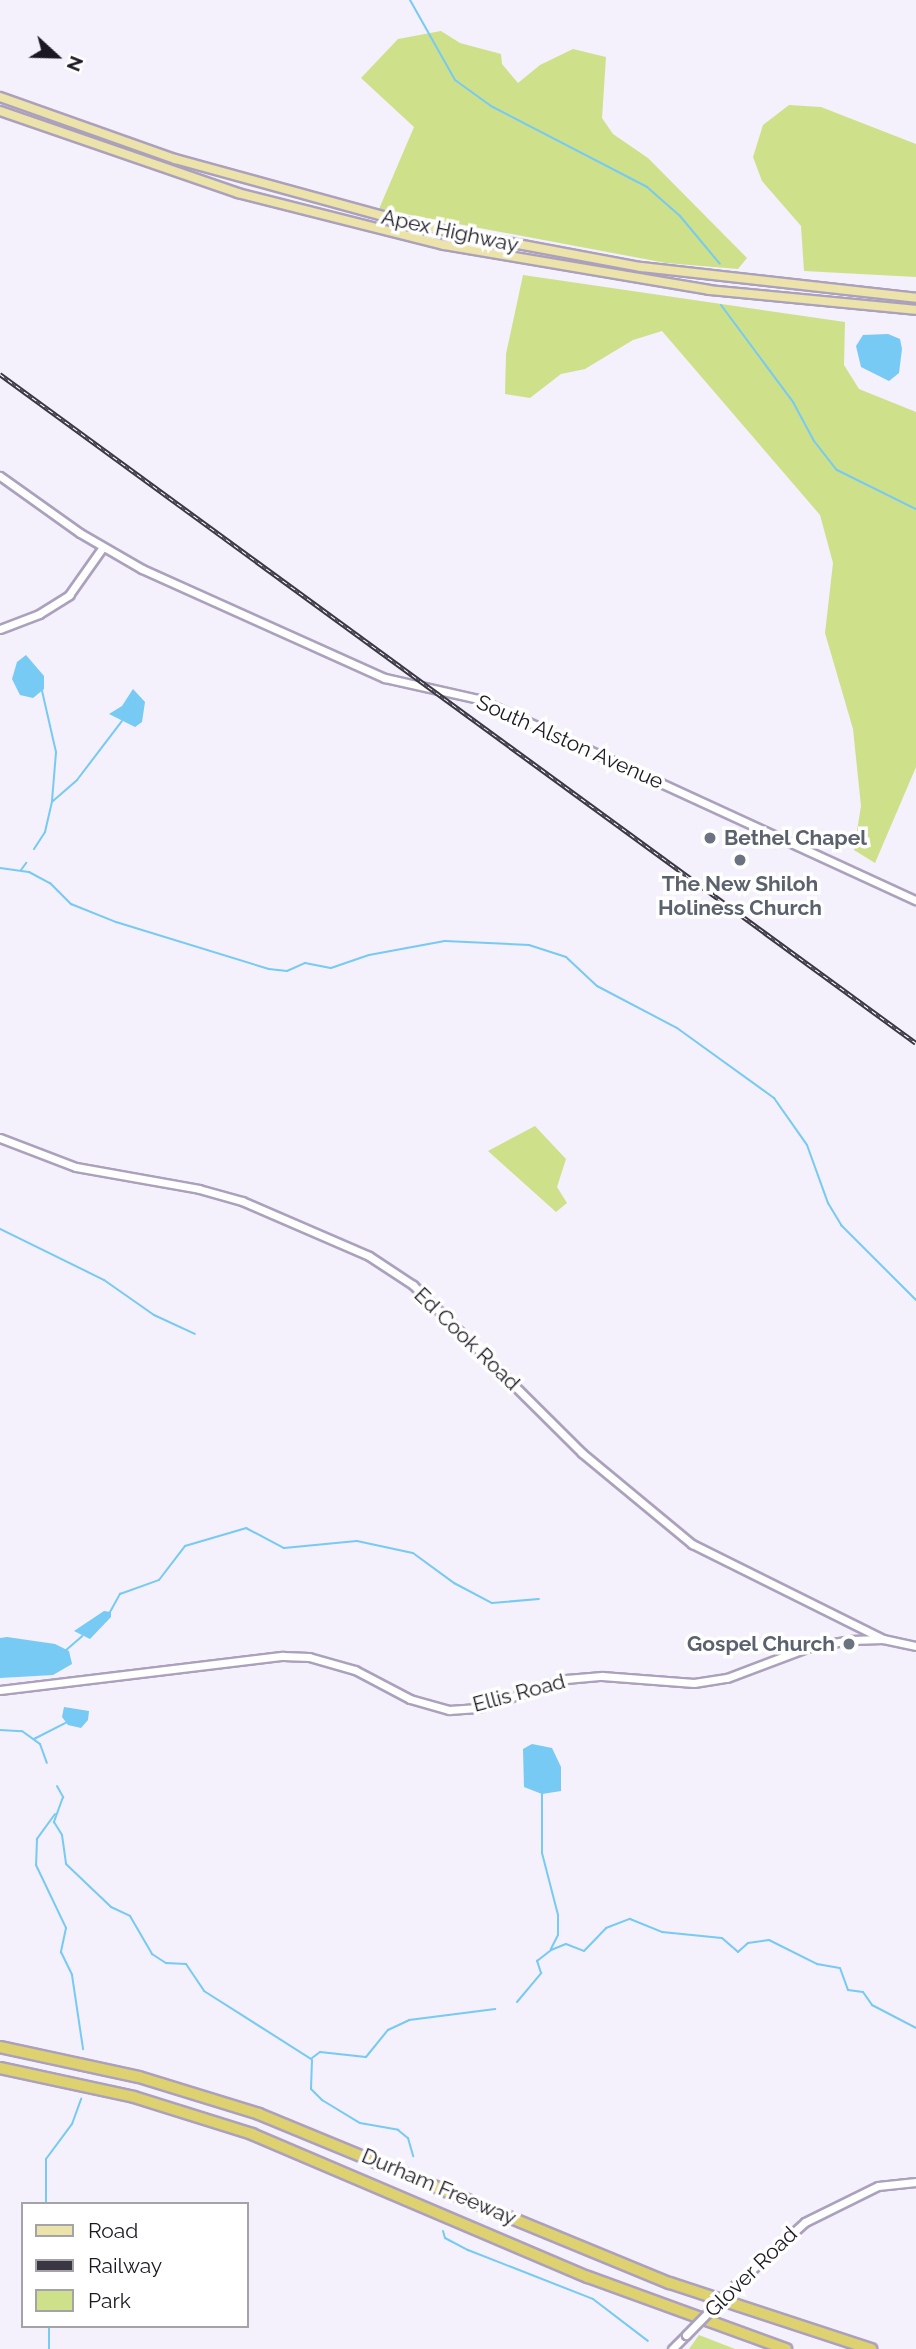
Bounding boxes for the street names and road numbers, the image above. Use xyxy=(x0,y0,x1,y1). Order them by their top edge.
street label: Apex Highway xyxy=(379,204,521,258)
street label: South Alston Avenue xyxy=(472,689,668,795)
street label: Ed Cook Road xyxy=(409,1282,525,1396)
street label: Ellis Road xyxy=(470,1669,568,1717)
street label: Durham Freeway xyxy=(358,2143,520,2231)
street label: Glover Road xyxy=(699,2222,803,2322)

